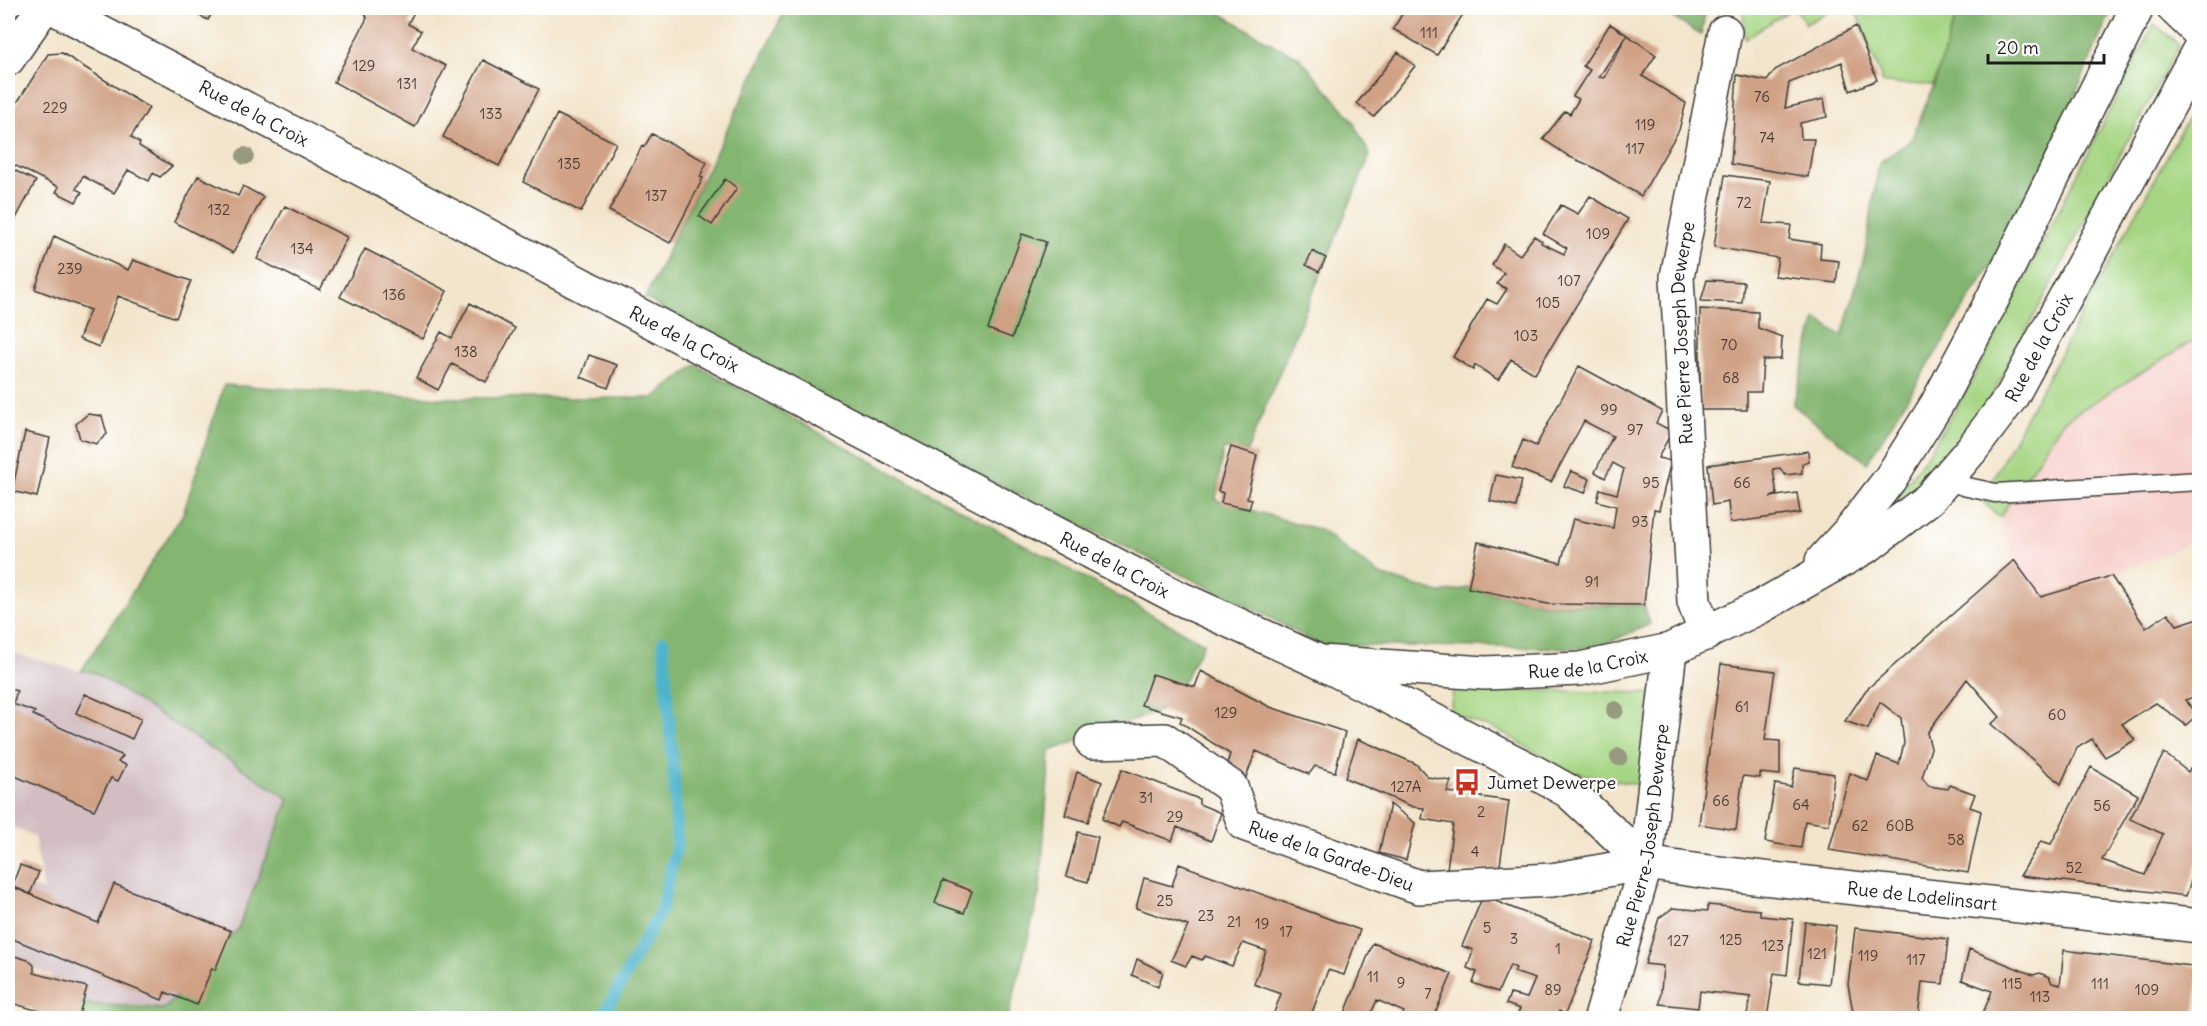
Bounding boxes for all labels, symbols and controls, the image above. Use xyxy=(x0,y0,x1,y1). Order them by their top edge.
house number: 111 xyxy=(1420,23,1438,42)
scale bar xyxy=(1988,27,2104,65)
text: 20 m xyxy=(1997,36,2039,59)
house number: 129 xyxy=(353,56,375,75)
house number: 131 xyxy=(397,74,417,93)
street label: Rue de la Croix xyxy=(195,75,313,151)
house number: 76 xyxy=(1754,87,1770,106)
house number: 229 xyxy=(42,98,68,117)
house number: 133 xyxy=(480,104,503,123)
house number: 119 xyxy=(1635,115,1655,134)
house number: 74 xyxy=(1759,128,1775,147)
house number: 117 xyxy=(1625,139,1645,158)
house number: 135 xyxy=(557,154,581,173)
house number: 137 xyxy=(645,186,667,205)
house number: 72 xyxy=(1736,193,1752,212)
house number: 132 xyxy=(208,200,230,219)
street label: Rue Pierre Joseph Dewerpe xyxy=(1665,219,1699,445)
house number: 109 xyxy=(1586,224,1610,243)
house number: 134 xyxy=(290,239,314,258)
house number: 239 xyxy=(57,259,83,278)
house number: 107 xyxy=(1558,271,1580,290)
house number: 136 xyxy=(382,285,406,304)
street label: Rue de la Croix xyxy=(1999,289,2077,406)
house number: 105 xyxy=(1536,293,1560,312)
street label: Rue de la Croix xyxy=(626,300,744,377)
house number: 103 xyxy=(1514,326,1538,345)
house number: 70 xyxy=(1720,335,1738,354)
house number: 138 xyxy=(454,342,478,361)
house number: 68 xyxy=(1722,368,1740,387)
house number: 99 xyxy=(1600,400,1618,419)
house number: 97 xyxy=(1627,420,1643,439)
house number: 95 xyxy=(1642,473,1660,492)
house number: 66 xyxy=(1733,473,1751,492)
house number: 93 xyxy=(1631,512,1649,531)
street label: Rue de la Croix xyxy=(1056,526,1174,603)
house number: 91 xyxy=(1585,572,1599,591)
street label: Rue de la Croix xyxy=(1528,644,1650,683)
house number: 61 xyxy=(1735,697,1749,716)
house number: 129 xyxy=(1215,703,1237,722)
house number: 60 xyxy=(2048,705,2066,724)
street label: Rue Pierre-Joseph Dewerpe xyxy=(1611,723,1673,950)
bus stop icon: Jumet Dewerpe xyxy=(1452,767,1482,797)
place label: Jumet Dewerpe xyxy=(1487,771,1616,794)
house number: 127A xyxy=(1391,777,1422,796)
house number: 31 xyxy=(1139,788,1153,807)
house number: 66 xyxy=(1712,791,1730,810)
house number: 64 xyxy=(1792,795,1810,814)
house number: 56 xyxy=(2093,796,2111,815)
house number: 2 xyxy=(1477,802,1485,821)
house number: 29 xyxy=(1167,807,1183,826)
street label: Rue de la Garde-Dieu xyxy=(1245,815,1417,896)
house number: 62 xyxy=(1852,816,1868,835)
house number: 60B xyxy=(1886,816,1914,835)
house number: 58 xyxy=(1947,830,1965,849)
house number: 4 xyxy=(1471,842,1480,861)
house number: 52 xyxy=(2066,858,2082,877)
street label: Rue de Lodelinsart xyxy=(1846,876,1998,915)
house number: 25 xyxy=(1157,891,1173,910)
house number: 23 xyxy=(1198,906,1214,925)
house number: 21 xyxy=(1227,912,1241,931)
house number: 19 xyxy=(1255,914,1269,933)
house number: 5 xyxy=(1483,918,1491,937)
house number: 17 xyxy=(1279,922,1293,941)
house number: 3 xyxy=(1510,929,1518,948)
house number: 125 xyxy=(1720,930,1742,949)
house number: 127 xyxy=(1667,931,1689,950)
house number: 123 xyxy=(1762,936,1784,955)
house number: 1 xyxy=(1555,939,1561,958)
house number: 121 xyxy=(1807,944,1827,963)
house number: 119 xyxy=(1858,946,1878,965)
house number: 117 xyxy=(1906,950,1926,969)
house number: 11 xyxy=(1367,967,1379,986)
house number: 9 xyxy=(1397,973,1405,992)
house number: 115 xyxy=(2002,974,2022,993)
house number: 111 xyxy=(2091,974,2109,993)
house number: 89 xyxy=(1544,980,1562,999)
house number: 109 xyxy=(2135,980,2159,999)
house number: 7 xyxy=(1424,984,1432,1003)
house number: 113 xyxy=(2030,987,2050,1006)

